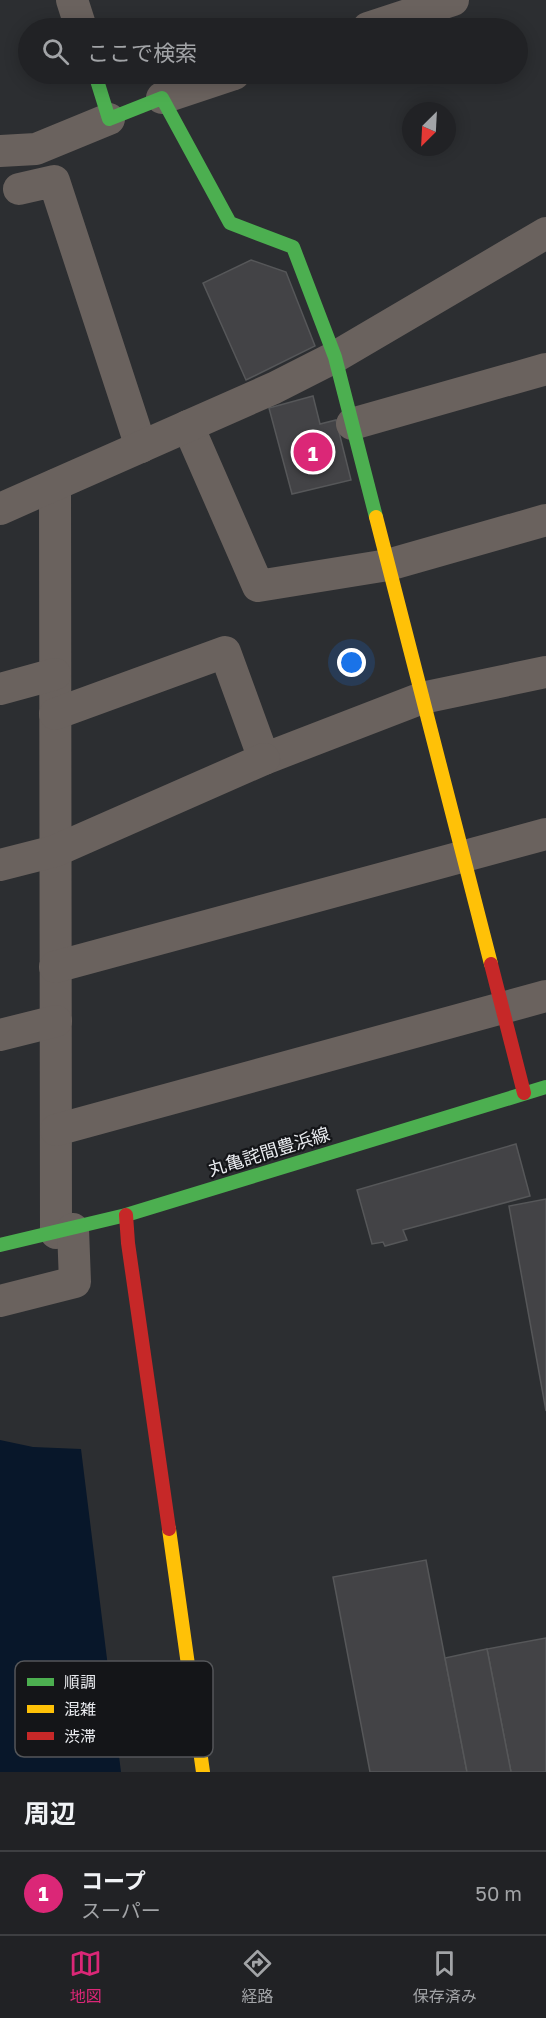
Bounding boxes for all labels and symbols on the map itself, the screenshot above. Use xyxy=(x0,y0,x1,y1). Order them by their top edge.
north arrow xyxy=(402,102,456,156)
pin: 1 xyxy=(294,430,332,474)
your location xyxy=(337,648,366,677)
street label: 丸亀詫間豊浜線 xyxy=(205,1122,332,1180)
legend xyxy=(15,1661,213,1757)
text: 順調 xyxy=(64,1672,96,1692)
text: 混雑 xyxy=(64,1699,96,1719)
text: 渋滞 xyxy=(64,1726,96,1746)

